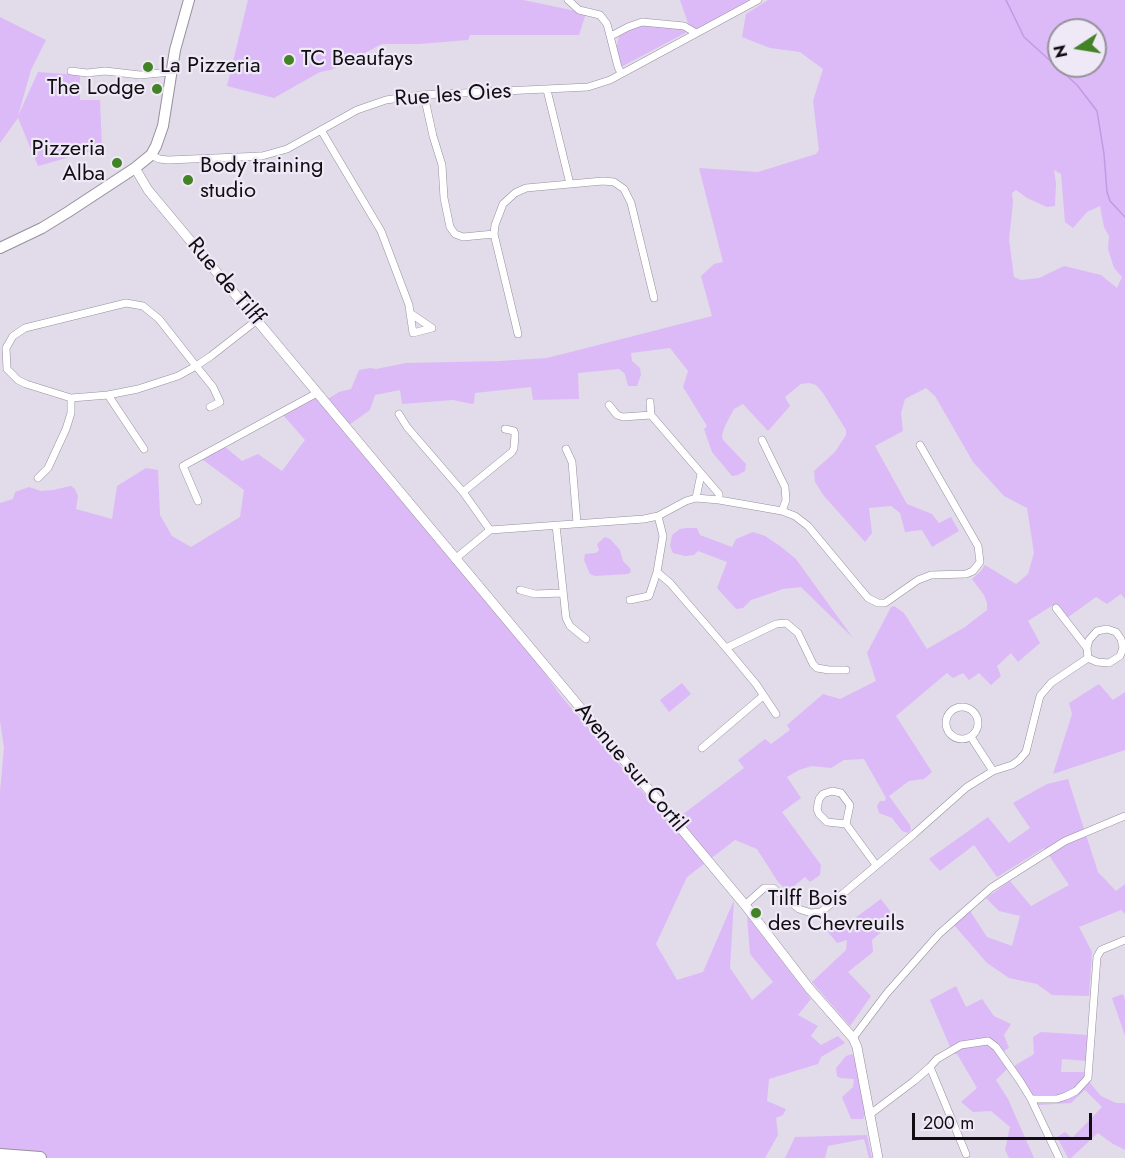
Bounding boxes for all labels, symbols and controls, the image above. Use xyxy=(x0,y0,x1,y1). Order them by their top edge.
north arrow xyxy=(1047,18,1107,78)
text: N xyxy=(1048,43,1073,60)
place label: TC Beaufays xyxy=(301,47,413,73)
marker: TC Beaufays xyxy=(282,53,296,67)
place label: La Pizzeria xyxy=(160,54,261,80)
marker: La Pizzeria xyxy=(141,60,155,74)
place label: The Lodge xyxy=(47,76,145,102)
street label: Rue les Oies xyxy=(394,79,512,113)
marker: The Lodge xyxy=(150,82,164,96)
place label: Pizzeria Alba xyxy=(31,137,105,188)
place label: Body training studio xyxy=(200,154,324,206)
marker: Pizzeria Alba xyxy=(110,156,124,170)
marker: Body training studio xyxy=(181,173,195,187)
street label: Rue de Tilff xyxy=(181,233,269,331)
street label: Avenue sur Cortil xyxy=(568,698,692,838)
place label: Tilff Bois des Chevreuils xyxy=(768,887,904,938)
marker: Tilff Bois des Chevreuils xyxy=(749,906,763,920)
scale bar xyxy=(915,1101,1095,1139)
text: 200 m xyxy=(923,1110,974,1136)

